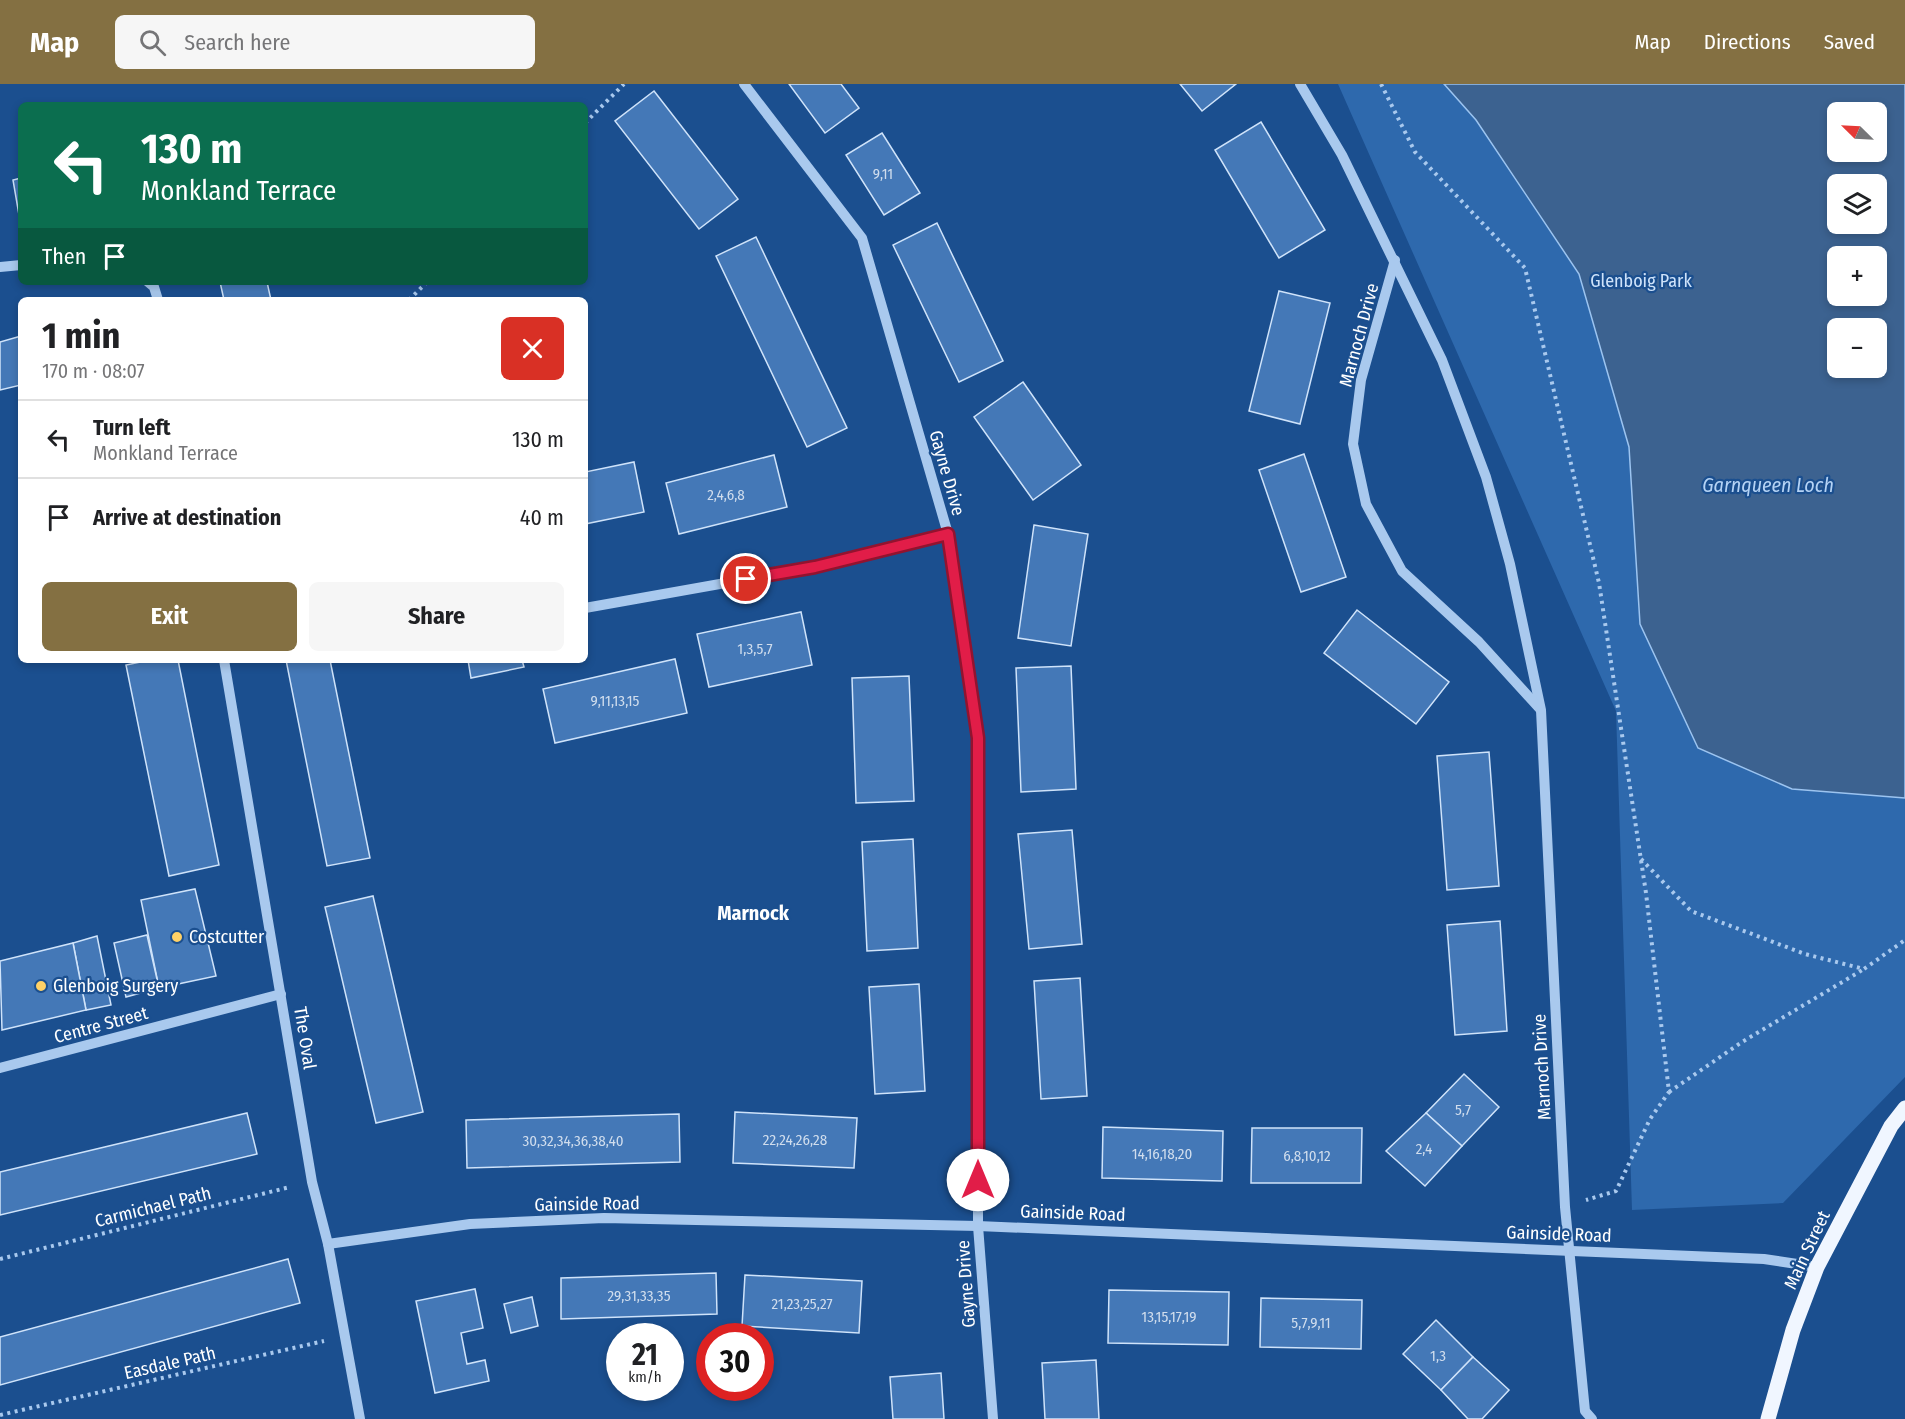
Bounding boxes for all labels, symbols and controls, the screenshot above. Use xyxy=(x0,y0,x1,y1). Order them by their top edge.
search box xyxy=(115,15,535,69)
text: Map xyxy=(30,26,79,59)
icon: search xyxy=(136,26,169,59)
text: Search here xyxy=(184,29,290,56)
text: Map xyxy=(1634,29,1671,55)
text: Directions xyxy=(1704,29,1791,55)
text: Saved xyxy=(1824,29,1875,55)
north arrow xyxy=(1827,102,1887,162)
map controls xyxy=(1827,102,1887,378)
text: 130 m xyxy=(141,124,242,174)
icon: left xyxy=(42,126,120,204)
house number: 9,11 xyxy=(873,165,893,183)
button: layers xyxy=(1827,174,1887,234)
text: Monkland Terrace xyxy=(141,175,336,207)
icon: arrive xyxy=(98,240,131,273)
text: Then xyxy=(42,243,86,270)
button: + xyxy=(1827,246,1887,306)
park label: Glenboig Park xyxy=(1590,270,1692,292)
street label: Marnoch Drive xyxy=(1335,281,1383,389)
text: 1 min xyxy=(42,314,120,358)
button: close xyxy=(501,317,564,380)
button: − xyxy=(1827,318,1887,378)
text: 170 m · 08:07 xyxy=(42,359,145,383)
text: Turn left xyxy=(93,414,171,441)
icon: left xyxy=(42,423,75,456)
text: 130 m xyxy=(512,426,564,453)
street label: Gayne Drive xyxy=(924,428,970,518)
text: Monkland Terrace xyxy=(93,441,238,465)
water label: Garnqueen Loch xyxy=(1702,473,1834,497)
house number: 2,4,6,8 xyxy=(707,486,745,504)
icon: arrive xyxy=(42,501,75,534)
text: Arrive at destination xyxy=(93,504,281,531)
text: 40 m xyxy=(520,504,564,531)
pin xyxy=(720,553,771,604)
icon: arrive xyxy=(729,562,762,595)
button: Exit xyxy=(42,582,297,651)
button: Share xyxy=(309,582,564,651)
house number: 1,3,5,7 xyxy=(737,640,773,658)
house number: 9,11,13,15 xyxy=(590,692,640,710)
district label: Marnock xyxy=(717,901,790,925)
place label: Costcutter xyxy=(189,926,265,948)
marker: Costcutter xyxy=(170,930,184,944)
place label: Glenboig Surgery xyxy=(53,975,178,997)
marker: Glenboig Surgery xyxy=(34,979,48,993)
street label: Centre Street xyxy=(52,1002,150,1048)
street label: The Oval xyxy=(289,1005,321,1071)
street label: Marnoch Drive xyxy=(1528,1013,1556,1121)
house number: 5,7 xyxy=(1455,1101,1471,1119)
house number: 22,24,26,28 xyxy=(763,1131,827,1149)
house number: 30,32,34,36,38,40 xyxy=(522,1132,624,1150)
house number: 2,4 xyxy=(1416,1140,1432,1158)
house number: 14,16,18,20 xyxy=(1132,1145,1192,1163)
house number: 6,8,10,12 xyxy=(1283,1147,1331,1165)
position arrow xyxy=(946,1148,1010,1212)
street label: Carmichael Path xyxy=(93,1182,213,1232)
street label: Gainside Road xyxy=(534,1192,640,1216)
street label: Gainside Road xyxy=(1020,1200,1126,1226)
street label: Main Street xyxy=(1779,1207,1835,1293)
street label: Gainside Road xyxy=(1506,1221,1612,1247)
street label: Gayne Drive xyxy=(952,1239,980,1328)
house number: 29,31,33,35 xyxy=(607,1287,671,1305)
house number: 21,23,25,27 xyxy=(772,1295,832,1313)
house number: 13,15,17,19 xyxy=(1141,1308,1197,1326)
house number: 5,7,9,11 xyxy=(1291,1314,1331,1332)
speed limit sign: 30 xyxy=(696,1323,774,1401)
text: 21 xyxy=(632,1337,658,1373)
street label: Easdale Path xyxy=(122,1342,218,1384)
house number: 1,3 xyxy=(1430,1347,1446,1365)
text: km/h xyxy=(628,1368,662,1386)

